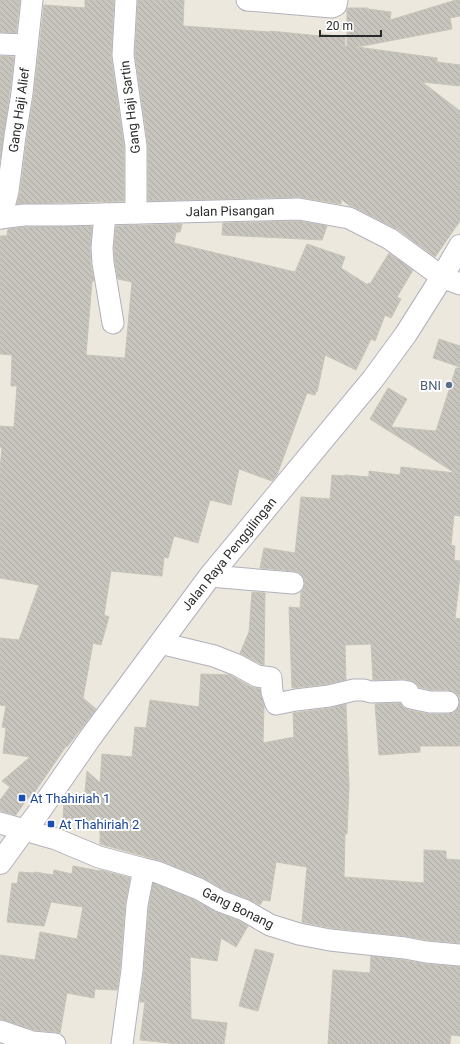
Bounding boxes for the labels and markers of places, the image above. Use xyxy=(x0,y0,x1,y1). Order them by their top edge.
place label: BNI xyxy=(420,378,441,393)
marker: BNI xyxy=(444,380,454,390)
place label: At Thahiriah 1 xyxy=(30,791,110,806)
marker: At Thahiriah 1 xyxy=(17,793,27,803)
place label: At Thahiriah 2 xyxy=(59,817,139,832)
marker: At Thahiriah 2 xyxy=(46,819,56,829)

